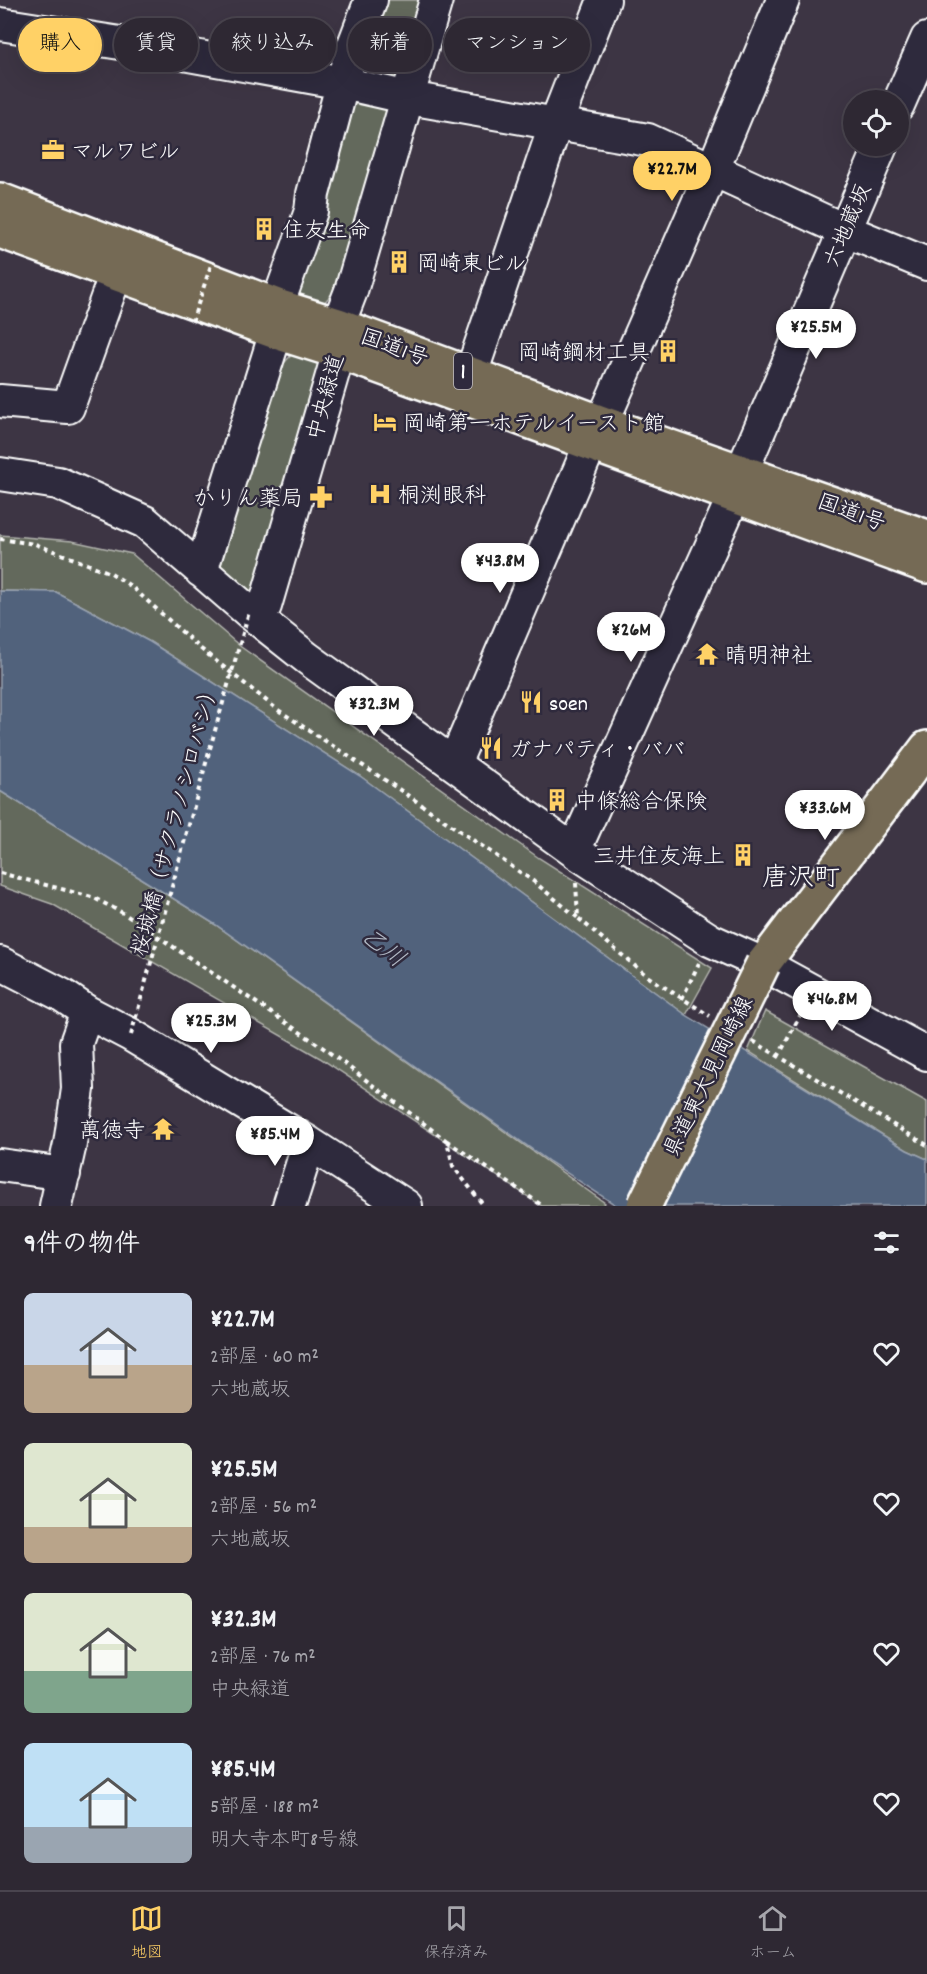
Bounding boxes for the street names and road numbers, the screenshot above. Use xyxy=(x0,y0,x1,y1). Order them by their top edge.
street label: 六地蔵坂 xyxy=(818,180,881,273)
street label: 国道1号 xyxy=(355,323,432,376)
street label: 中央緑道 xyxy=(301,351,354,444)
road number: 1 xyxy=(454,353,472,389)
street label: 国道1号 xyxy=(812,488,889,541)
street label: 桜城橋（サクラノシロバシ） xyxy=(126,678,229,960)
street label: 県道東大見岡崎線 xyxy=(658,992,763,1163)

